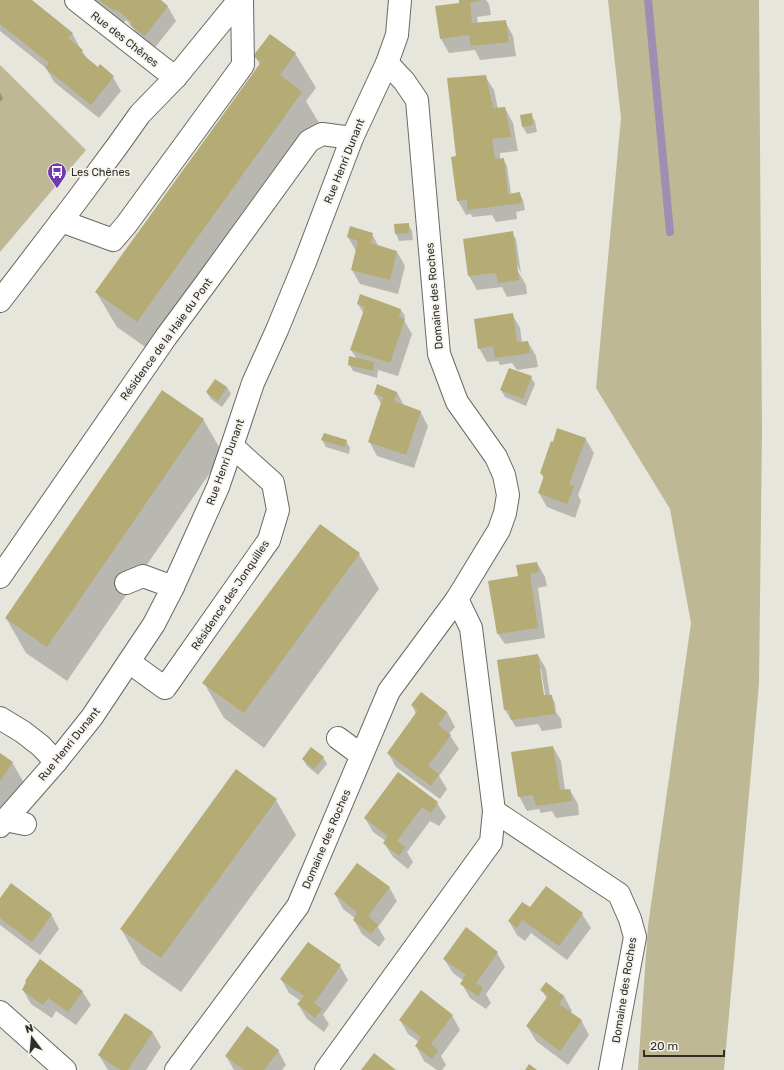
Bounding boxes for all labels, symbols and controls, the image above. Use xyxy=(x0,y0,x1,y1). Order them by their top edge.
street label: Rue des Chênes xyxy=(88,9,161,70)
street label: Rue Henri Dunant xyxy=(321,116,368,206)
bus stop icon: Les Chênes xyxy=(46,161,68,189)
place label: Les Chênes xyxy=(71,166,131,179)
street label: Domaine des Roches xyxy=(423,242,446,350)
street label: Résidence de la Haie du Pont xyxy=(118,275,216,403)
street label: Rue Henri Dunant xyxy=(204,417,247,507)
street label: Résidence des Jonquilles xyxy=(189,538,272,653)
street label: Rue Henri Dunant xyxy=(36,704,103,784)
street label: Domaine des Roches xyxy=(300,787,353,891)
street label: Domaine des Roches xyxy=(610,936,639,1044)
north arrow xyxy=(12,1018,52,1058)
text: N xyxy=(24,1022,35,1036)
scale bar xyxy=(644,1032,724,1058)
text: 20 m xyxy=(650,1039,678,1053)

